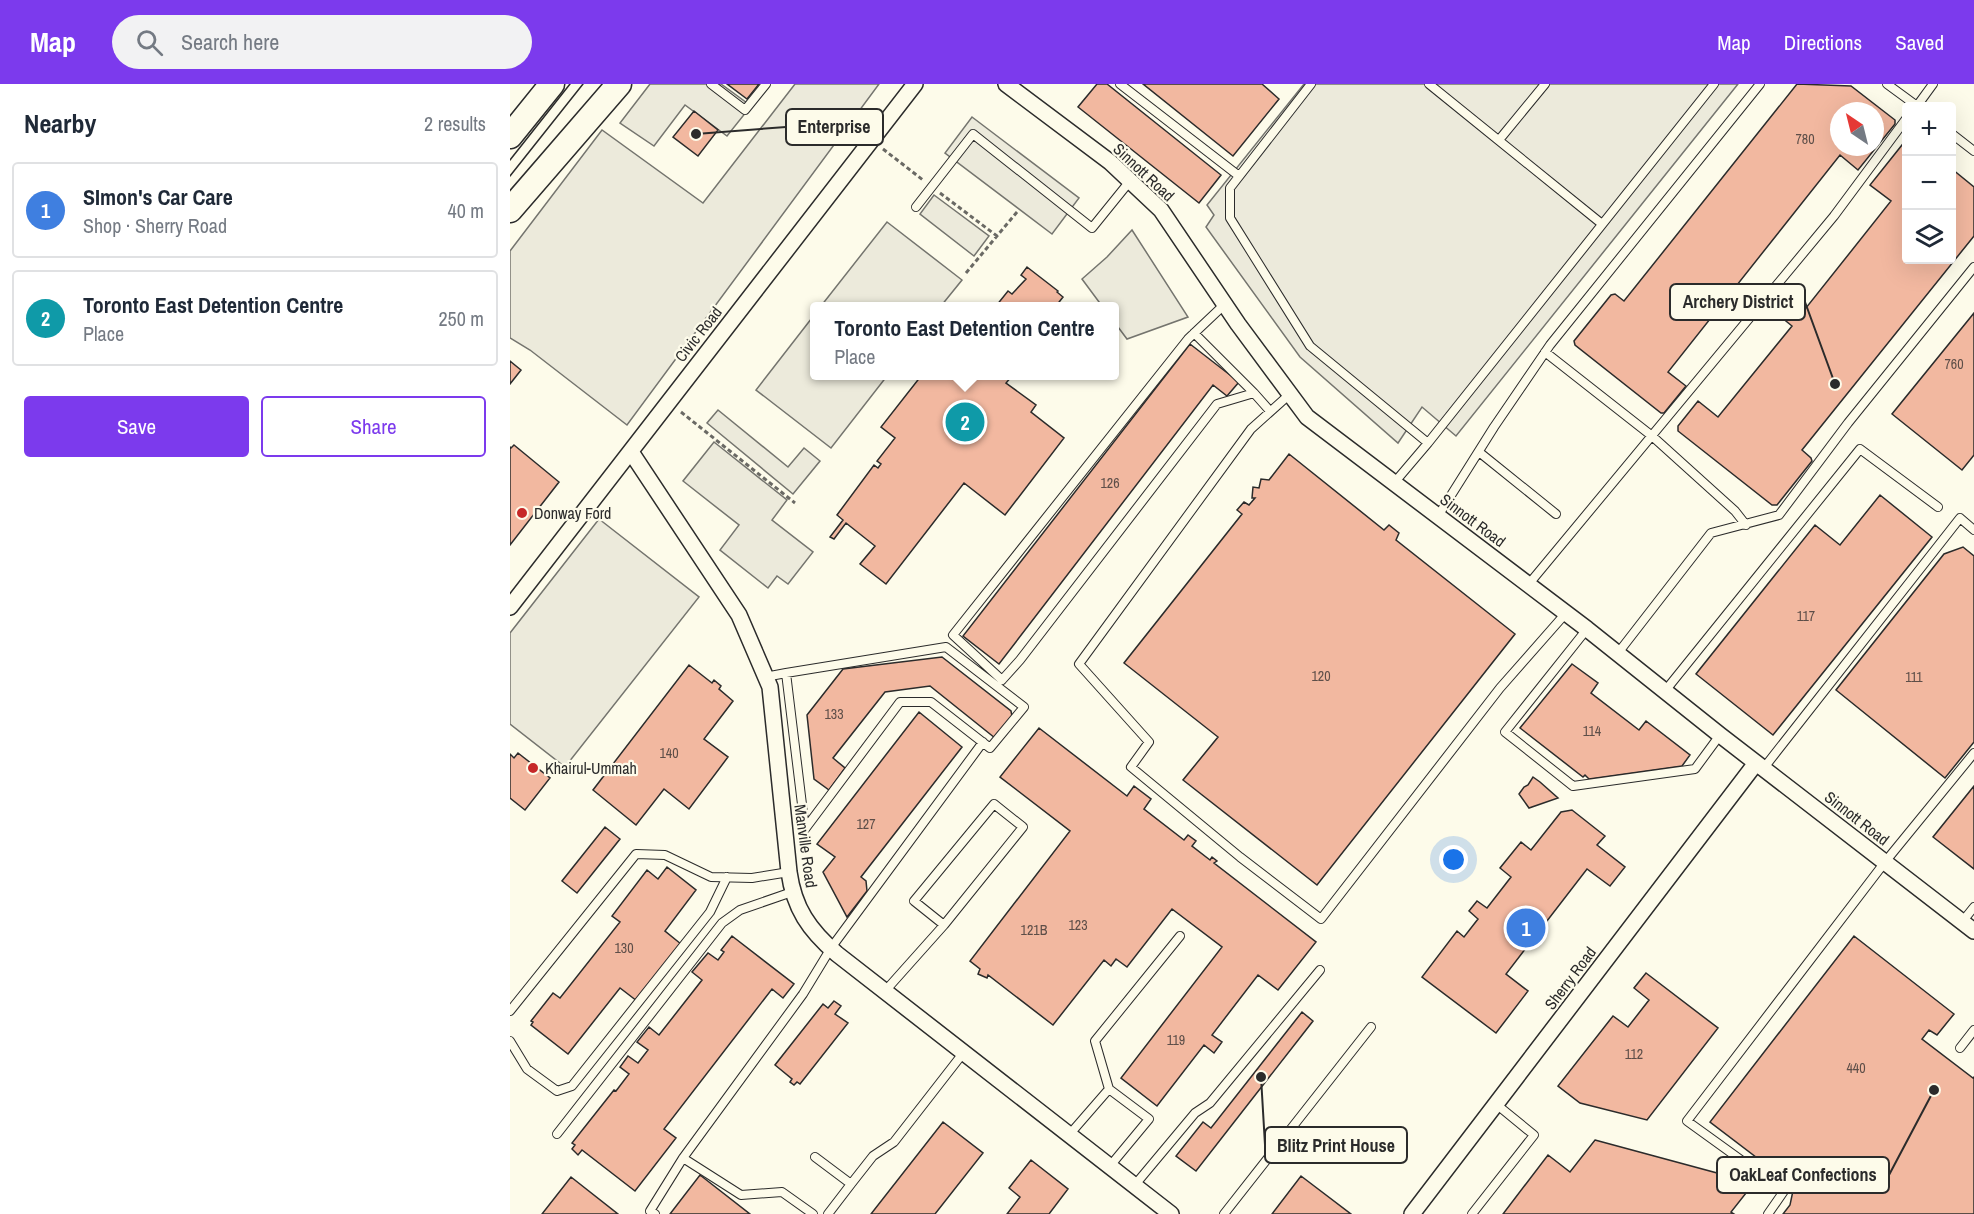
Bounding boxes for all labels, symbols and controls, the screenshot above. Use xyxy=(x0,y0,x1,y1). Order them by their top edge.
search box xyxy=(112,15,532,69)
text: Map xyxy=(30,23,76,61)
icon: search xyxy=(133,26,166,59)
text: Search here xyxy=(181,27,279,57)
text: Map xyxy=(1717,28,1751,57)
text: Directions xyxy=(1784,28,1862,57)
text: Saved xyxy=(1895,28,1944,57)
north arrow xyxy=(1830,102,1884,156)
map controls xyxy=(1902,102,1956,264)
button: + xyxy=(1902,102,1956,156)
text: Nearby xyxy=(24,106,96,141)
callout: Enterprise xyxy=(786,109,883,145)
text: 2 results xyxy=(424,110,486,137)
text: Enterprise xyxy=(797,114,871,139)
house number: 780 xyxy=(1795,130,1815,148)
street label: Sinnott Road xyxy=(1108,138,1180,206)
button: − xyxy=(1902,156,1956,210)
text: SImon's Car Care xyxy=(83,182,233,212)
text: 1 xyxy=(41,197,50,224)
text: 40 m xyxy=(448,197,484,224)
button: layers xyxy=(1902,210,1956,264)
text: Shop · Sherry Road xyxy=(83,212,227,239)
callout: Archery District xyxy=(1670,284,1805,320)
text: Archery District xyxy=(1683,289,1793,314)
text: Toronto East Detention Centre xyxy=(83,290,343,320)
street label: Civic Road xyxy=(669,302,727,366)
popup xyxy=(810,302,1119,380)
text: 2 xyxy=(41,305,50,332)
text: 250 m xyxy=(438,305,484,332)
text: Toronto East Detention Centre xyxy=(834,313,1095,343)
text: Place xyxy=(83,320,124,347)
text: Place xyxy=(834,343,875,370)
house number: 760 xyxy=(1944,355,1964,373)
button: Save xyxy=(24,396,249,457)
button: Share xyxy=(261,396,486,457)
pin: 2 xyxy=(946,400,984,444)
house number: 126 xyxy=(1100,474,1120,492)
street label: Sinnott Road xyxy=(1436,488,1510,552)
place label: Donway Ford xyxy=(534,502,611,524)
marker: Donway Ford xyxy=(515,506,529,520)
house number: 117 xyxy=(1797,607,1815,625)
house number: 120 xyxy=(1311,667,1331,685)
house number: 111 xyxy=(1905,668,1923,686)
house number: 133 xyxy=(824,705,844,723)
house number: 114 xyxy=(1583,722,1602,740)
house number: 140 xyxy=(659,744,679,762)
place label: Khairul-Ummah xyxy=(545,757,637,779)
marker: Khairul-Ummah xyxy=(526,761,540,775)
street label: Sinnott Road xyxy=(1820,786,1894,850)
street label: Manville Road xyxy=(789,803,823,889)
house number: 127 xyxy=(856,815,876,833)
your location xyxy=(1439,845,1468,874)
pin: 1 xyxy=(1506,906,1546,950)
house number: 123 xyxy=(1068,916,1088,934)
house number: 121B xyxy=(1021,921,1048,939)
house number: 130 xyxy=(614,939,634,957)
street label: Sherry Road xyxy=(1539,942,1601,1014)
house number: 119 xyxy=(1167,1031,1185,1049)
house number: 112 xyxy=(1625,1045,1643,1063)
house number: 440 xyxy=(1846,1059,1866,1077)
callout: Blitz Print House xyxy=(1265,1127,1407,1163)
text: Blitz Print House xyxy=(1277,1133,1395,1158)
callout: OakLeaf Confections xyxy=(1717,1157,1889,1193)
text: OakLeaf Confections xyxy=(1729,1162,1877,1187)

